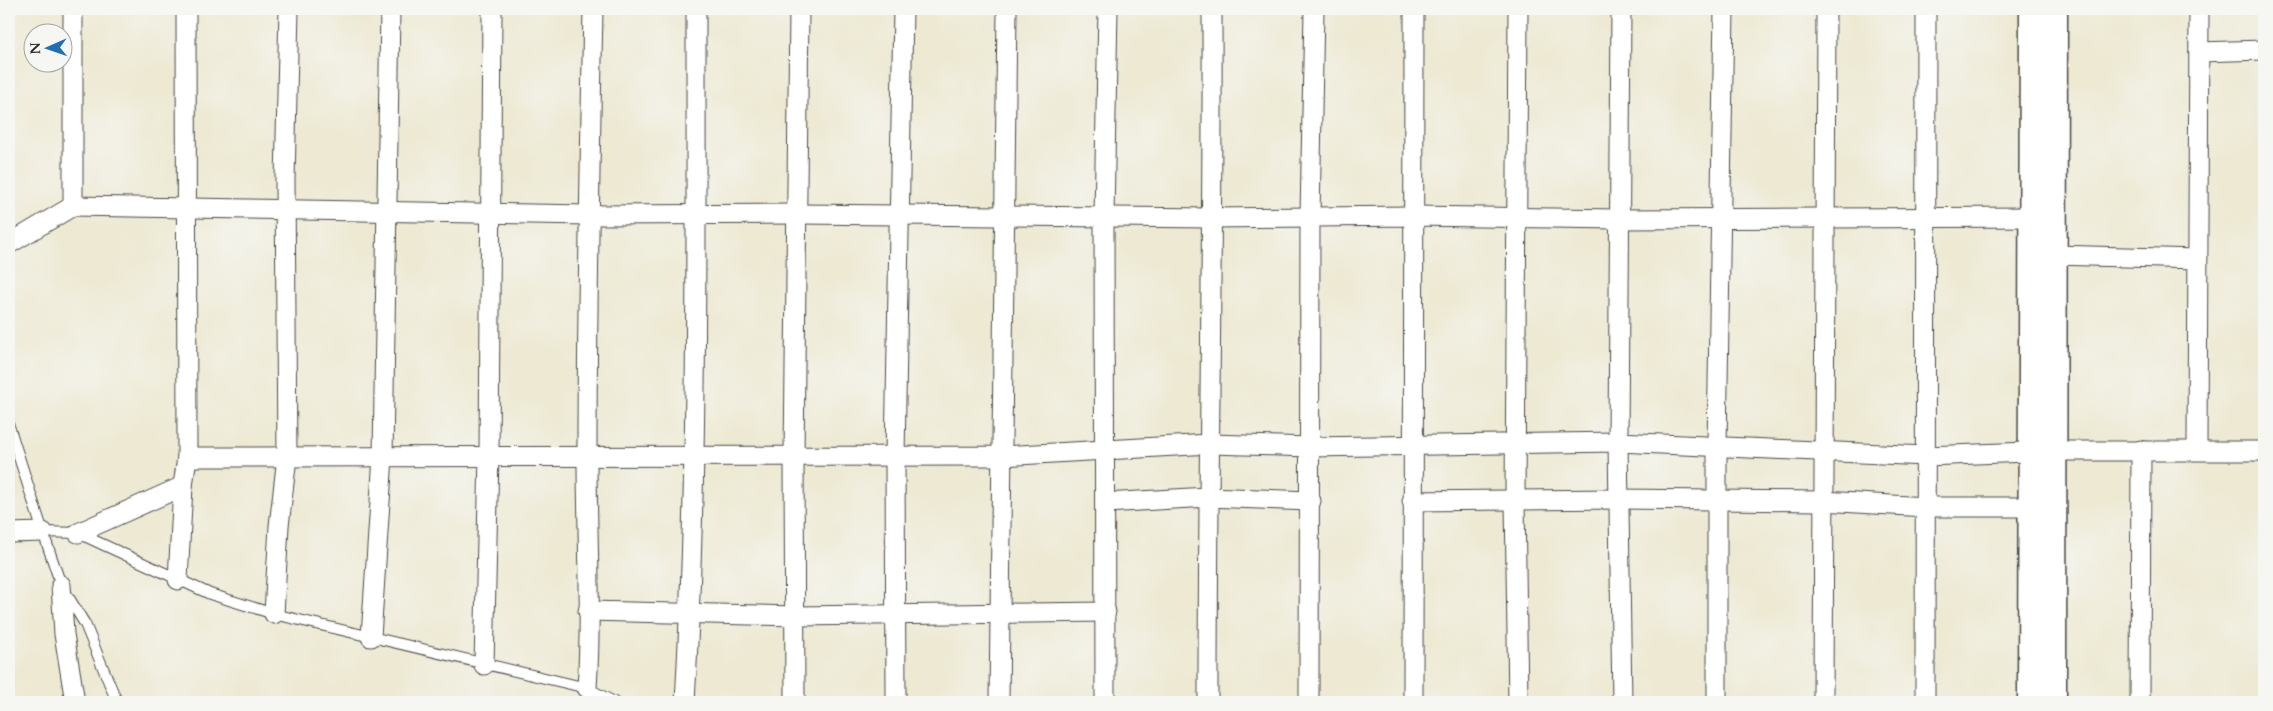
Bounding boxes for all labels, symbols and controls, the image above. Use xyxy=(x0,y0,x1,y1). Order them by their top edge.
north arrow xyxy=(22,22,72,72)
text: N xyxy=(26,42,45,55)

